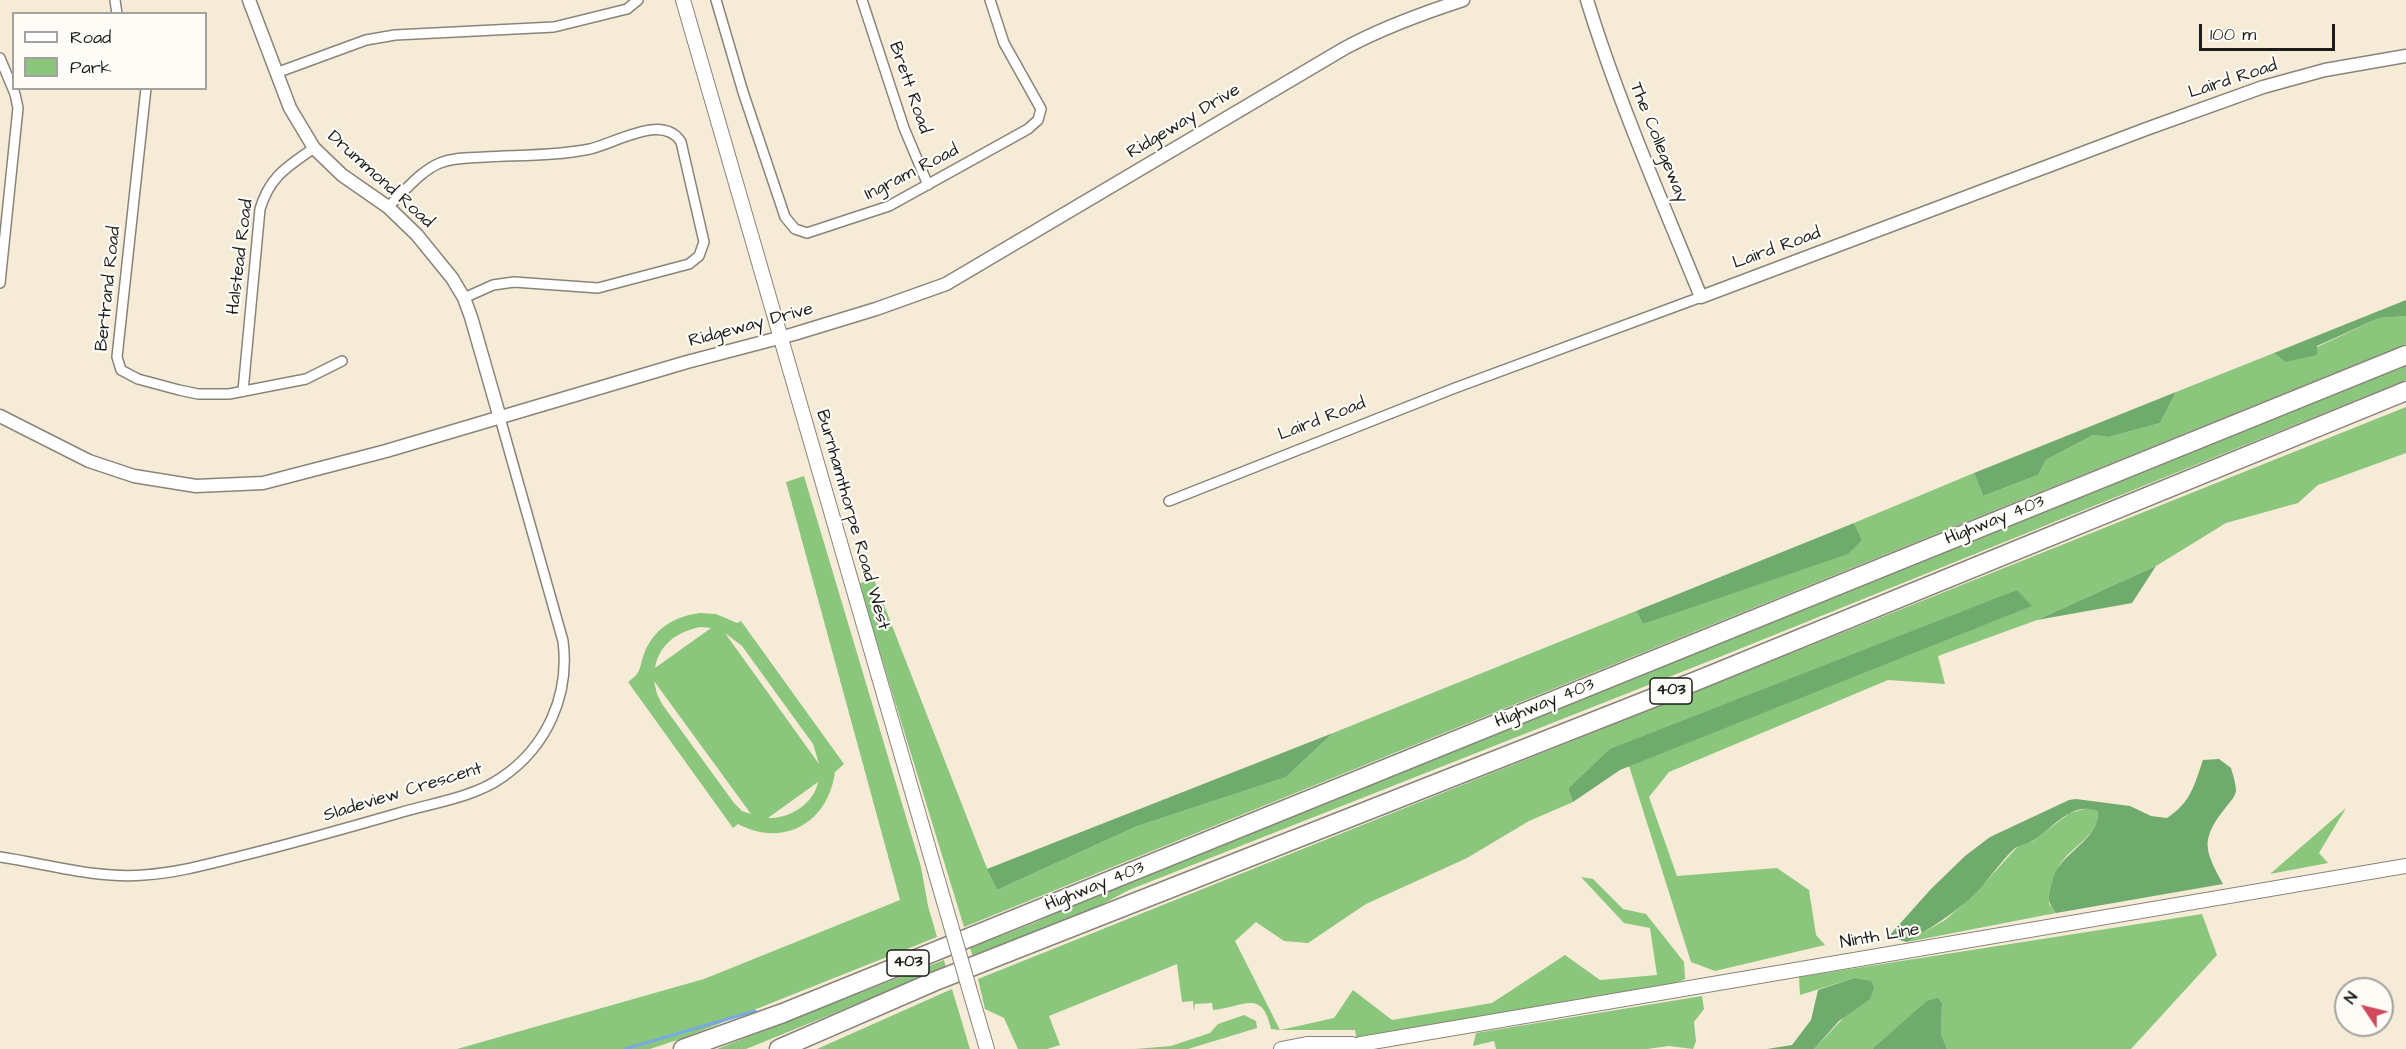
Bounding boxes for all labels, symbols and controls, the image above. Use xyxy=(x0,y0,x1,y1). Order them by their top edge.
legend xyxy=(12,12,207,90)
scale bar xyxy=(2202,12,2338,50)
text: 100 m xyxy=(2210,22,2256,47)
text: Road xyxy=(70,25,111,50)
street label: Brett Road xyxy=(883,39,935,137)
text: Park xyxy=(70,55,112,80)
street label: Laird Road xyxy=(2186,56,2280,104)
street label: Ridgeway Drive xyxy=(1124,80,1244,164)
street label: The Collegeway xyxy=(1624,80,1692,206)
street label: Drummond Road xyxy=(322,127,438,233)
street label: Ingram Road xyxy=(861,140,963,206)
street label: Halstead Road xyxy=(223,198,259,316)
street label: Laird Road xyxy=(1730,223,1824,275)
street label: Bertrand Road xyxy=(92,225,126,353)
street label: Ridgeway Drive xyxy=(686,299,816,353)
street label: Laird Road xyxy=(1275,393,1369,447)
street label: Burnhamthorpe Road West xyxy=(810,408,894,632)
street label: Highway 403 xyxy=(1942,491,2048,551)
street label: Highway 403 xyxy=(1492,674,1598,734)
road number: 403 xyxy=(1650,678,1692,704)
street label: Sladeview Crescent xyxy=(321,759,485,827)
street label: Highway 403 xyxy=(1042,857,1148,917)
street label: Ninth Line xyxy=(1839,919,1921,955)
road number: 403 xyxy=(887,950,929,976)
north arrow xyxy=(2334,977,2394,1037)
text: N xyxy=(2339,987,2363,1008)

